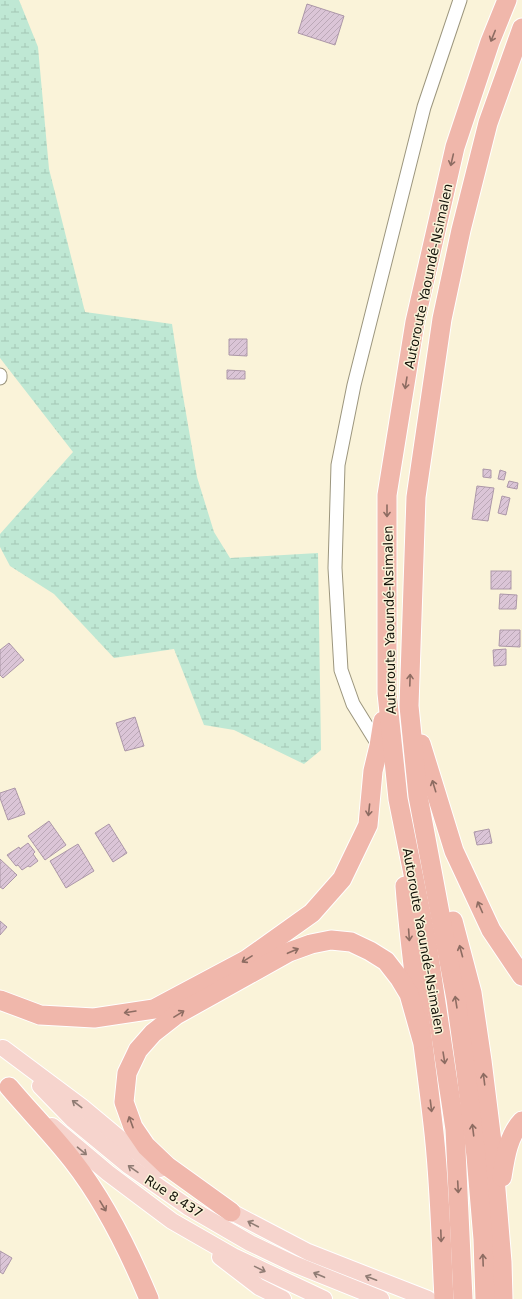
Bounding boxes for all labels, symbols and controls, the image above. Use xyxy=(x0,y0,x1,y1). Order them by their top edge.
one-way arrow xyxy=(488,30,496,42)
one-way arrow xyxy=(448,153,456,166)
street label: Autoroute Yaoundé-Nsimalen xyxy=(402,182,455,370)
one-way arrow xyxy=(401,376,409,389)
one-way arrow xyxy=(383,504,391,517)
street label: Autoroute Yaoundé-Nsimalen xyxy=(380,525,399,714)
one-way arrow xyxy=(406,674,414,687)
one-way arrow xyxy=(430,780,437,793)
one-way arrow xyxy=(365,803,373,816)
street label: Autoroute Yaoundé-Nsimalen xyxy=(400,847,447,1035)
one-way arrow xyxy=(476,902,483,914)
one-way arrow xyxy=(405,928,412,941)
one-way arrow xyxy=(457,945,464,958)
one-way arrow xyxy=(286,947,298,954)
one-way arrow xyxy=(241,955,253,963)
one-way arrow xyxy=(452,996,460,1009)
one-way arrow xyxy=(124,1009,137,1017)
one-way arrow xyxy=(173,1010,184,1018)
one-way arrow xyxy=(440,1051,448,1064)
one-way arrow xyxy=(480,1073,488,1086)
one-way arrow xyxy=(72,1099,83,1108)
one-way arrow xyxy=(427,1099,435,1112)
one-way arrow xyxy=(127,1115,134,1128)
one-way arrow xyxy=(470,1124,477,1137)
one-way arrow xyxy=(76,1147,87,1155)
one-way arrow xyxy=(128,1165,139,1173)
street label: Rue 8.437 xyxy=(142,1172,206,1221)
one-way arrow xyxy=(454,1180,462,1193)
one-way arrow xyxy=(99,1199,107,1211)
one-way arrow xyxy=(247,1220,259,1228)
one-way arrow xyxy=(437,1229,445,1242)
one-way arrow xyxy=(480,1254,487,1267)
one-way arrow xyxy=(253,1266,265,1273)
one-way arrow xyxy=(313,1270,325,1278)
one-way arrow xyxy=(366,1273,378,1281)

